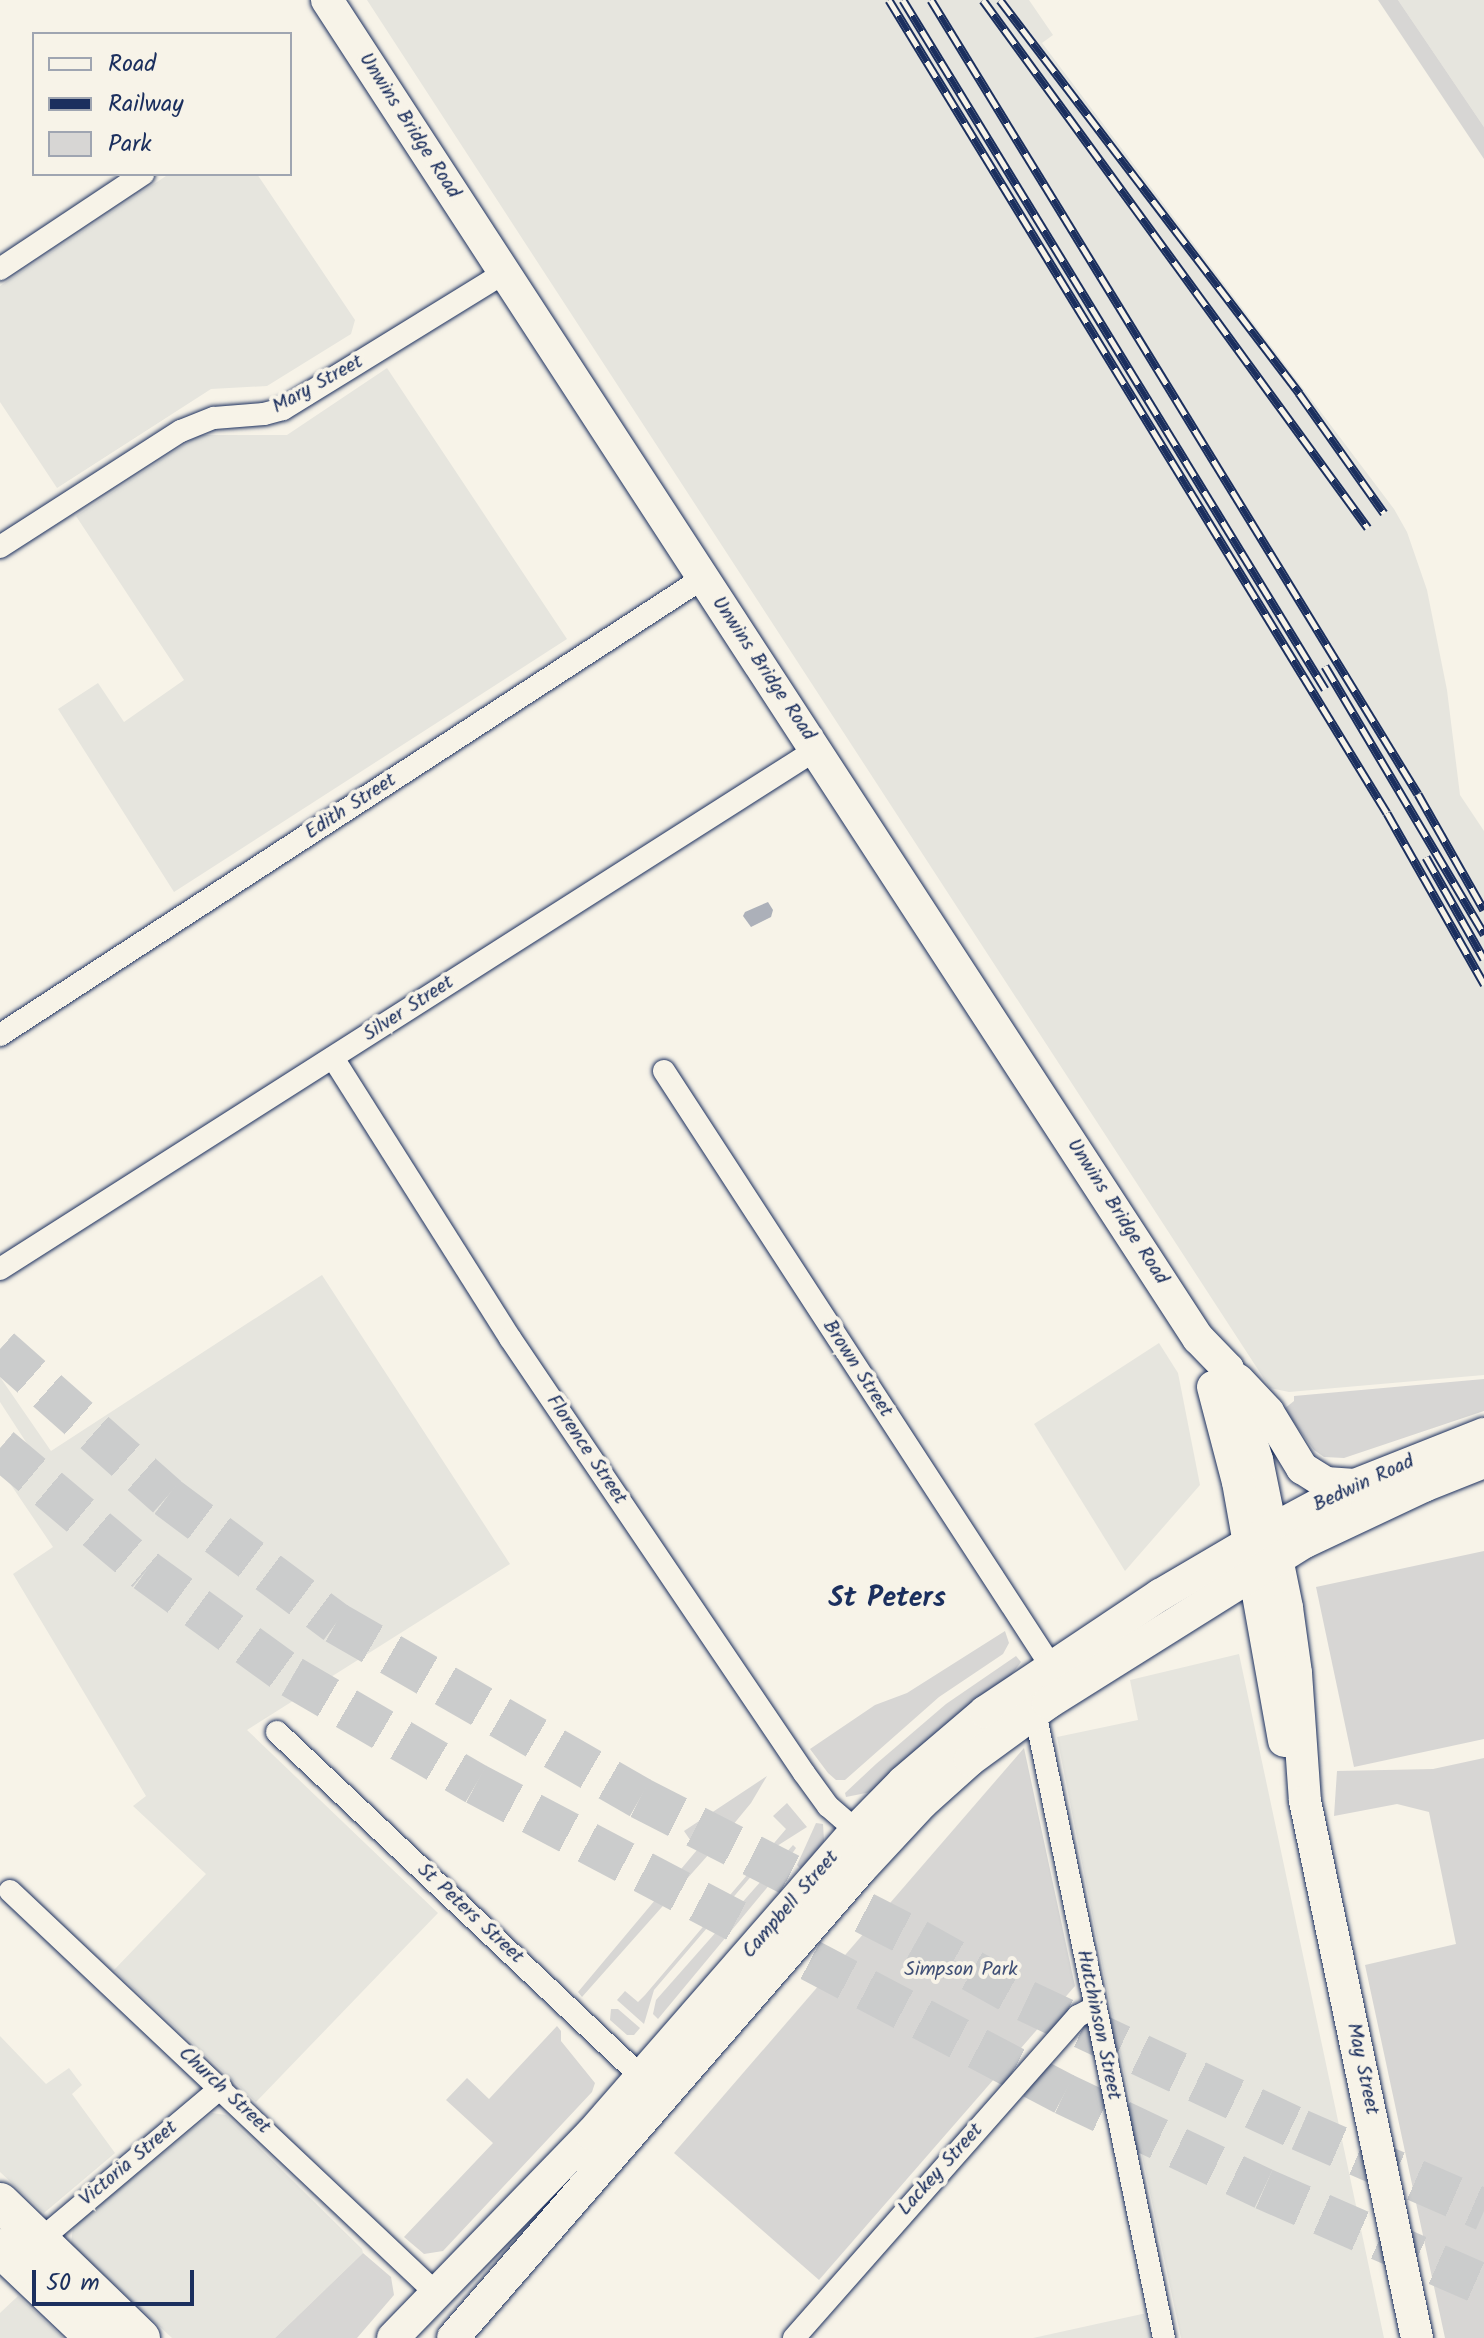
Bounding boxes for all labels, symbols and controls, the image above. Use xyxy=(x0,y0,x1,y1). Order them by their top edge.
legend xyxy=(32,32,292,176)
text: Road xyxy=(108,45,156,84)
street label: Unwins Bridge Road xyxy=(353,49,465,203)
text: Railway xyxy=(108,85,184,124)
text: Park xyxy=(108,125,152,164)
street label: Mary Street xyxy=(268,350,368,420)
street label: Unwins Bridge Road xyxy=(706,592,820,746)
street label: Edith Street xyxy=(301,769,401,845)
street label: Silver Street xyxy=(359,971,459,1047)
street label: Unwins Bridge Road xyxy=(1061,1135,1173,1289)
street label: Brown Street xyxy=(817,1316,897,1422)
street label: Florence Street xyxy=(540,1391,632,1509)
street label: Bedwin Road xyxy=(1310,1450,1418,1518)
district label: St Peters xyxy=(828,1582,946,1616)
street label: Campbell Street xyxy=(738,1846,844,1964)
street label: St Peters Street xyxy=(412,1859,528,1969)
street label: Hutchinson Street xyxy=(1070,1948,1126,2102)
park label: Simpson Park xyxy=(904,1958,1018,1982)
street label: May Street xyxy=(1341,2021,1383,2117)
street label: Church Street xyxy=(173,2042,275,2140)
street label: Victoria Street xyxy=(75,2116,183,2212)
street label: Lackey Street xyxy=(893,2119,989,2221)
scale bar xyxy=(36,2254,198,2304)
text: 50 m xyxy=(46,2264,100,2303)

